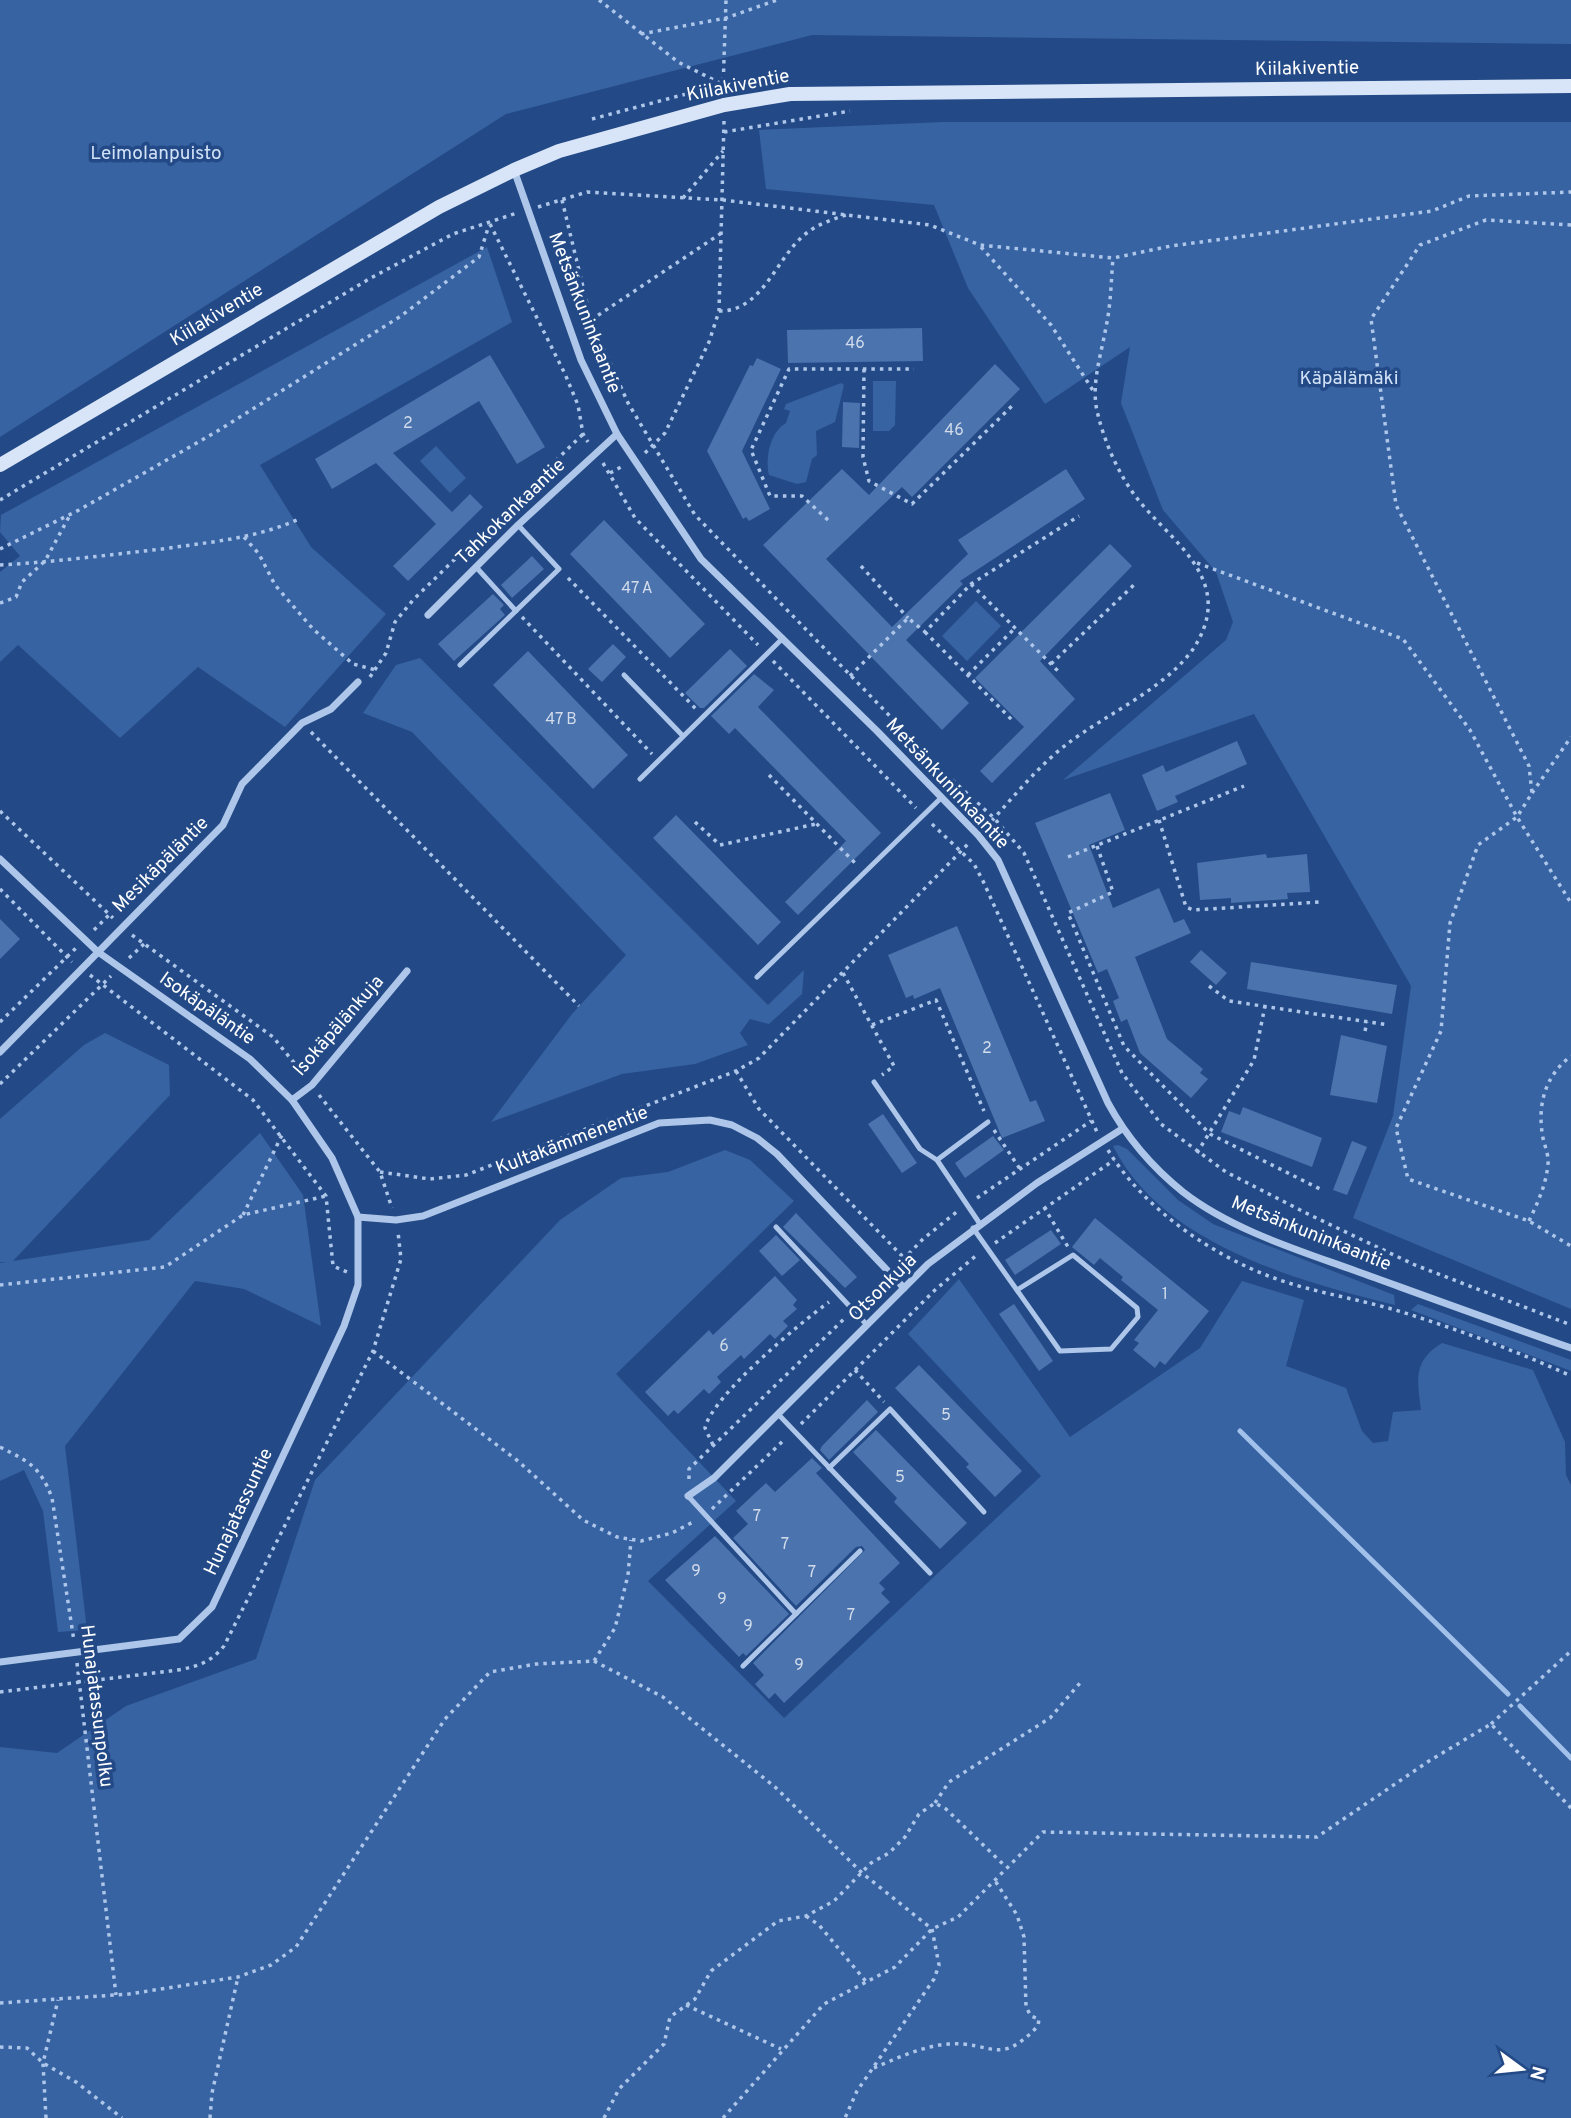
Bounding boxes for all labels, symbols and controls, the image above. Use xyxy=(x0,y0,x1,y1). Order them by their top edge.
street label: Kiilakiventie xyxy=(1255,56,1359,82)
street label: Kiilakiventie xyxy=(684,64,792,108)
park label: Leimolanpuisto xyxy=(90,142,222,166)
street label: Metsänkuninkaantie xyxy=(542,229,626,397)
street label: Kiilakiventie xyxy=(166,278,268,352)
house number: 46 xyxy=(845,334,865,354)
park label: Käpälämäki xyxy=(1300,367,1398,391)
house number: 2 xyxy=(403,414,413,434)
house number: 46 xyxy=(944,421,964,441)
street label: Tahkokankaantie xyxy=(451,454,571,570)
house number: 47 A xyxy=(621,579,653,599)
house number: 47 B xyxy=(545,710,577,730)
street label: Metsänkuninkaantie xyxy=(880,713,1014,855)
street label: Mesikäpäläntie xyxy=(108,812,214,918)
street label: Isokäpäläntie xyxy=(154,967,260,1051)
street label: Isokäpälänkuja xyxy=(289,970,389,1082)
house number: 2 xyxy=(982,1039,992,1059)
street label: Kultakämmenentie xyxy=(492,1101,652,1181)
street label: Metsänkuninkaantie xyxy=(1227,1191,1395,1277)
street label: Otsonkuja xyxy=(844,1249,922,1327)
house number: 1 xyxy=(1162,1285,1168,1305)
house number: 6 xyxy=(719,1337,729,1357)
house number: 5 xyxy=(941,1406,951,1426)
street label: Hunajatassuntie xyxy=(199,1445,279,1579)
house number: 5 xyxy=(895,1468,905,1488)
house number: 7 xyxy=(753,1507,761,1527)
house number: 7 xyxy=(781,1535,789,1555)
house number: 9 xyxy=(691,1562,701,1582)
house number: 7 xyxy=(808,1563,816,1583)
house number: 9 xyxy=(717,1590,727,1610)
house number: 7 xyxy=(847,1606,855,1626)
house number: 9 xyxy=(743,1617,753,1637)
street label: Hunajatassunpolku xyxy=(74,1623,118,1789)
house number: 9 xyxy=(794,1656,804,1676)
north arrow xyxy=(1487,2034,1557,2104)
text: N xyxy=(1523,2063,1550,2083)

